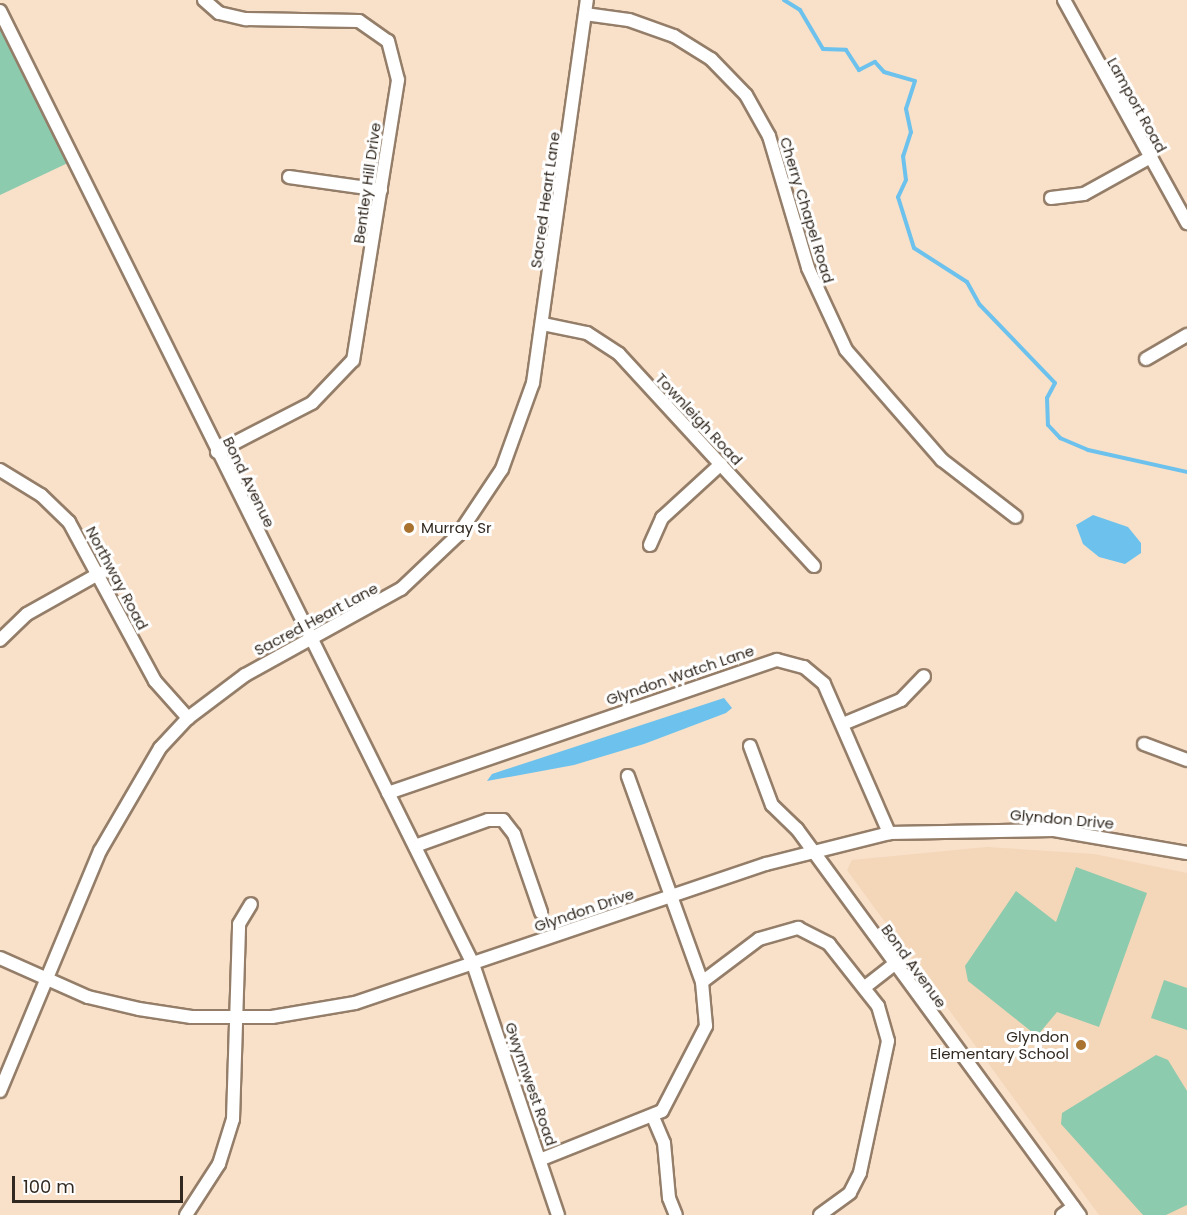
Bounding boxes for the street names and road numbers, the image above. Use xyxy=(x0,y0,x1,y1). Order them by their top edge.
street label: Lamport Road xyxy=(1103,54,1171,156)
street label: Bentley Hill Drive xyxy=(350,121,384,245)
street label: Sacred Heart Lane xyxy=(527,131,563,269)
street label: Cherry Chapel Road xyxy=(776,135,838,285)
street label: Townleigh Road xyxy=(652,369,746,469)
street label: Bond Avenue xyxy=(219,434,279,530)
street label: Northway Road xyxy=(82,523,152,633)
street label: Sacred Heart Lane xyxy=(251,579,381,659)
street label: Glyndon Watch Lane xyxy=(604,641,756,709)
street label: Glyndon Drive xyxy=(1009,805,1115,833)
street label: Glyndon Drive xyxy=(532,885,636,935)
street label: Bond Avenue xyxy=(878,921,950,1011)
street label: Gwynnwest Road xyxy=(501,1020,561,1148)

